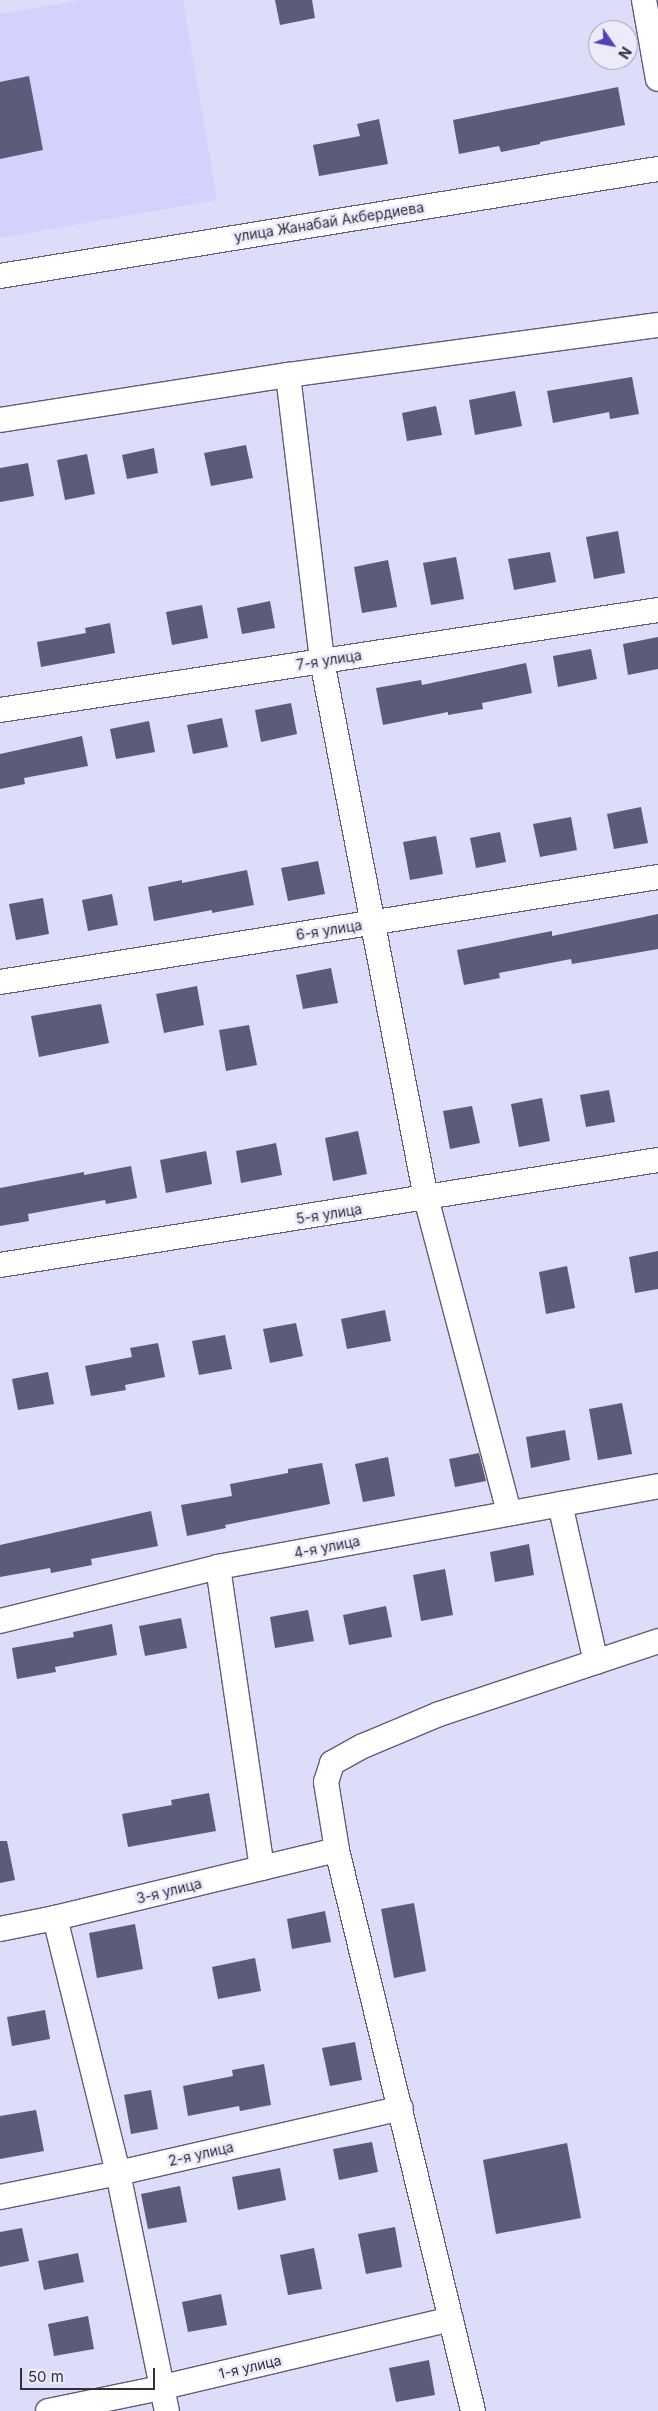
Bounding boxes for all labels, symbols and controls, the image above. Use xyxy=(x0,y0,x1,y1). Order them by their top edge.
north arrow xyxy=(588,20,638,70)
text: N xyxy=(615,44,635,62)
street label: улица Жанабай Акбердиева xyxy=(233,199,425,245)
street label: 7-я улица xyxy=(295,647,363,673)
street label: 6-я улица xyxy=(295,916,363,944)
street label: 5-я улица xyxy=(295,1201,363,1227)
street label: 4-я улица xyxy=(293,1532,361,1562)
street label: 3-я улица xyxy=(135,1875,203,1907)
street label: 2-я улица xyxy=(167,2138,235,2170)
street label: 1-я улица xyxy=(217,2352,283,2382)
scale bar xyxy=(22,2358,158,2390)
text: 50 m xyxy=(28,2367,64,2386)

